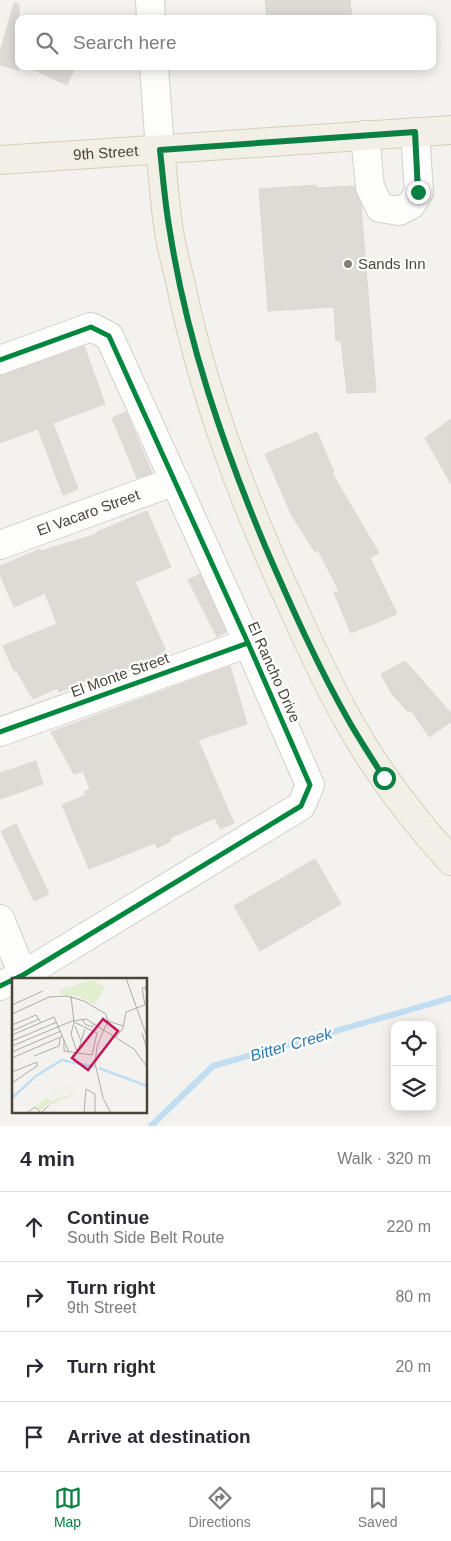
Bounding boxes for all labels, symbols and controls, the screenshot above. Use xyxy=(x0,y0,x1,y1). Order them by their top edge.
search box xyxy=(15,15,436,70)
icon: search xyxy=(33,29,61,57)
text: Search here xyxy=(73,32,177,53)
street label: 9th Street xyxy=(73,142,140,163)
route end xyxy=(407,181,430,204)
place label: Sands Inn xyxy=(358,255,426,272)
marker: Sands Inn xyxy=(342,258,354,270)
street label: El Vacaro Street xyxy=(34,485,143,539)
street label: El Rancho Drive xyxy=(245,619,304,725)
street label: El Monte Street xyxy=(68,649,172,700)
route start xyxy=(373,767,396,790)
inset map xyxy=(12,978,148,1114)
map controls xyxy=(391,1021,436,1111)
button: locate xyxy=(391,1021,436,1066)
water label: Bitter Creek xyxy=(248,1024,335,1064)
button: layers xyxy=(391,1066,436,1111)
text: 4 min xyxy=(20,1147,75,1170)
text: Walk · 320 m xyxy=(337,1150,431,1167)
text: Continue xyxy=(67,1207,149,1228)
icon: ahead xyxy=(20,1213,48,1241)
text: 220 m xyxy=(387,1218,431,1235)
text: South Side Belt Route xyxy=(67,1229,224,1246)
text: Turn right xyxy=(67,1277,155,1298)
icon: right xyxy=(20,1283,48,1311)
text: 80 m xyxy=(395,1288,431,1305)
text: 9th Street xyxy=(67,1299,136,1316)
icon: right xyxy=(20,1353,48,1381)
text: Turn right xyxy=(67,1356,155,1377)
text: 20 m xyxy=(395,1358,431,1375)
icon: arrive xyxy=(20,1423,48,1451)
text: Arrive at destination xyxy=(67,1426,251,1447)
tab: Map xyxy=(54,1484,82,1530)
tab: Directions xyxy=(189,1484,251,1530)
tab: Saved xyxy=(358,1484,397,1530)

